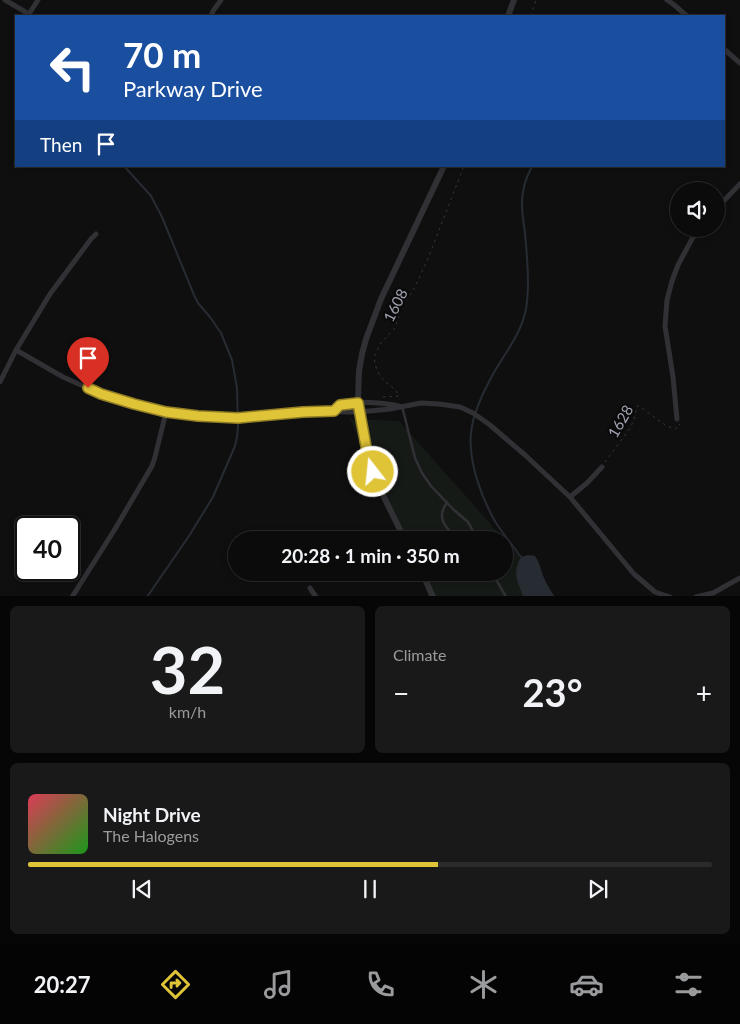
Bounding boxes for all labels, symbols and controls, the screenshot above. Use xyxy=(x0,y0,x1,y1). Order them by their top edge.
text: 70 m xyxy=(123,33,201,75)
icon: left xyxy=(40,35,105,100)
text: Parkway Drive xyxy=(123,75,263,102)
icon: arrive xyxy=(92,130,120,158)
text: Then xyxy=(40,133,82,156)
map controls xyxy=(670,182,725,237)
button: sound xyxy=(670,182,725,237)
street label: 1608 xyxy=(379,285,411,325)
pin xyxy=(67,337,109,388)
icon: arrive xyxy=(74,344,102,372)
street label: 1628 xyxy=(604,401,636,441)
position arrow xyxy=(346,445,398,497)
speed limit sign: 40 xyxy=(15,516,80,581)
text: 20:28 · 1 min · 350 m xyxy=(281,544,460,567)
text: 32 xyxy=(150,630,225,708)
text: Climate xyxy=(393,645,446,664)
text: 23° xyxy=(523,669,582,715)
text: − xyxy=(393,676,409,710)
text: + xyxy=(696,676,712,710)
text: km/h xyxy=(169,702,206,721)
text: Night Drive xyxy=(103,803,201,826)
text: The Halogens xyxy=(103,826,199,845)
icon: previous xyxy=(128,875,156,903)
icon: pause xyxy=(356,875,384,903)
icon: next xyxy=(584,875,612,903)
icon: directions xyxy=(158,967,193,1002)
icon: music xyxy=(261,967,296,1002)
icon: phone xyxy=(363,967,398,1002)
icon: climate xyxy=(466,967,501,1002)
icon: car xyxy=(569,967,604,1002)
icon: filters xyxy=(671,967,706,1002)
text: 20:27 xyxy=(34,971,91,998)

